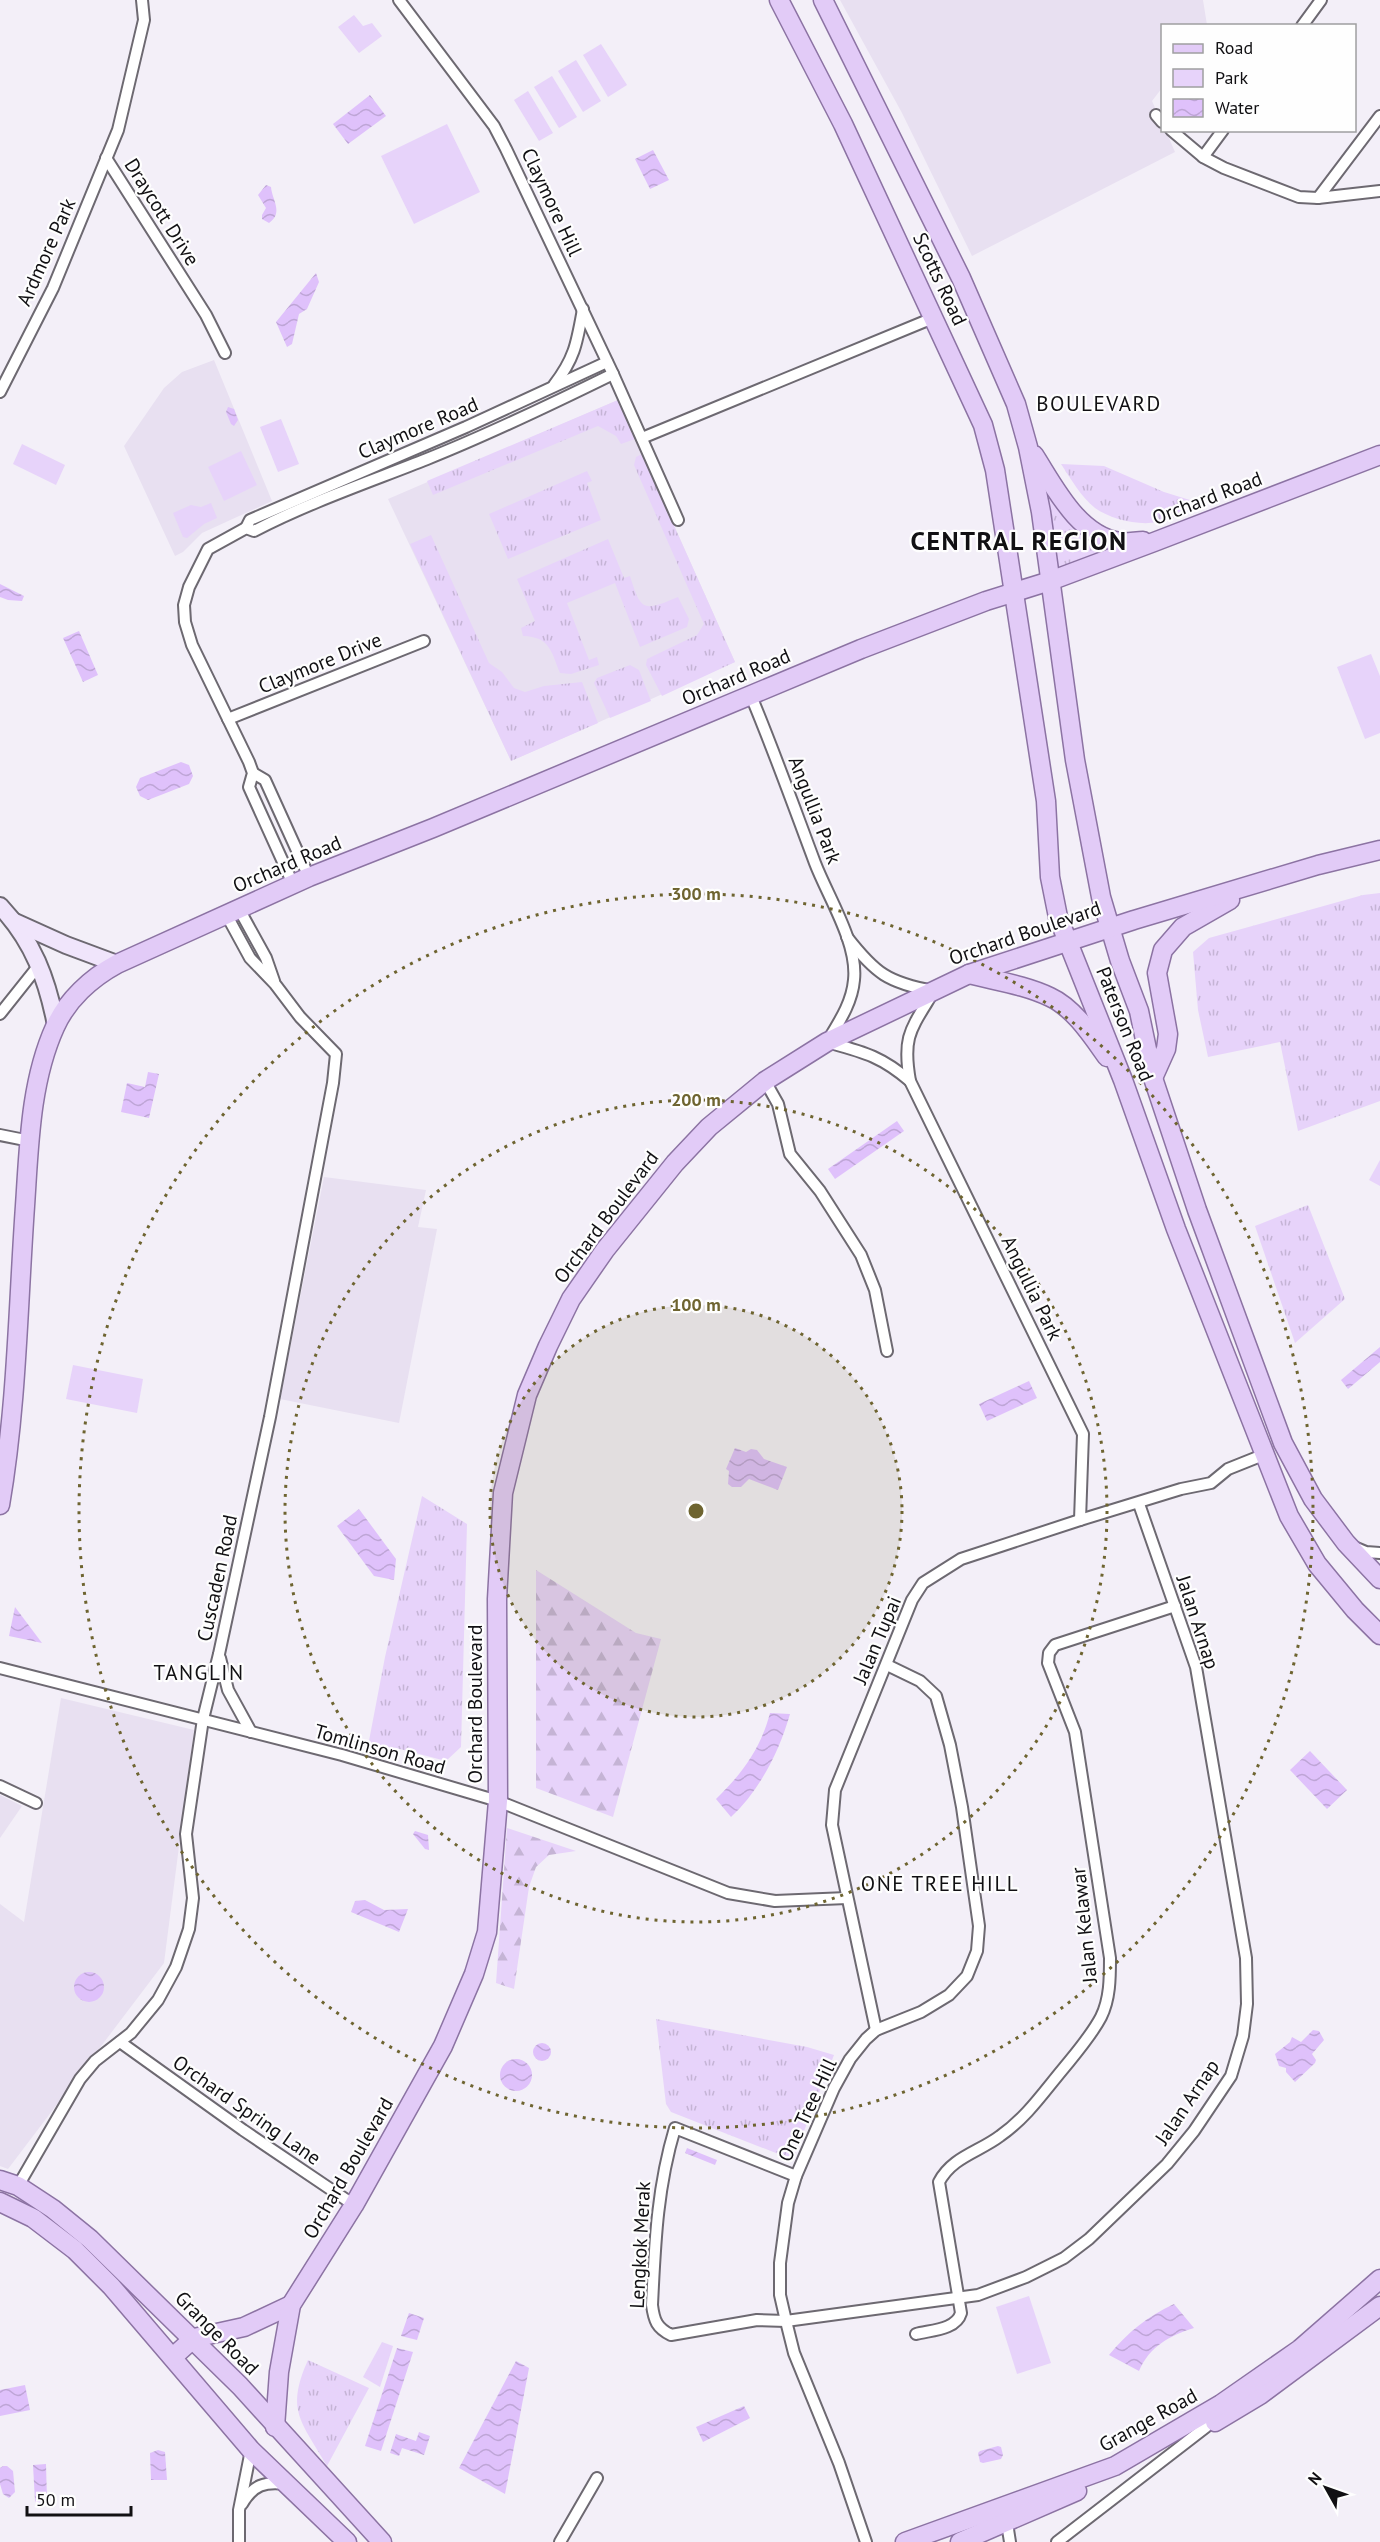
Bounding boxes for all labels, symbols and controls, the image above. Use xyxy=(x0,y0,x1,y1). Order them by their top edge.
legend xyxy=(1161,24,1356,132)
text: Road xyxy=(1215,36,1253,59)
text: Park xyxy=(1215,66,1248,89)
text: Water xyxy=(1215,96,1259,119)
street label: Claymore Hill xyxy=(516,144,588,260)
street label: Draycott Drive xyxy=(119,153,205,271)
street label: Ardmore Park xyxy=(11,194,81,310)
street label: Scotts Road xyxy=(907,228,973,330)
district label: BOULEVARD xyxy=(1036,390,1162,417)
street label: Claymore Road xyxy=(354,391,482,465)
street label: Orchard Road xyxy=(1148,465,1266,531)
district label: CENTRAL REGION xyxy=(911,524,1127,557)
street label: Claymore Drive xyxy=(255,626,385,700)
street label: Orchard Road xyxy=(678,642,794,712)
street label: Angullia Park xyxy=(783,752,848,868)
street label: Orchard Road xyxy=(229,829,345,899)
text: 300 m xyxy=(671,882,721,905)
street label: Orchard Boulevard xyxy=(946,895,1104,971)
street label: Paterson Road xyxy=(1090,963,1160,1085)
text: 200 m xyxy=(671,1088,721,1111)
street label: Orchard Boulevard xyxy=(548,1146,664,1288)
street label: Angullia Park xyxy=(995,1231,1069,1345)
text: 100 m xyxy=(671,1293,721,1316)
centre of rings xyxy=(686,1501,706,1521)
street label: Cuscaden Road xyxy=(191,1512,243,1644)
street label: Jalan Arnap xyxy=(1170,1571,1225,1672)
street label: Jalan Tupai xyxy=(846,1592,907,1689)
street label: Orchard Boulevard xyxy=(462,1624,488,1784)
district label: TANGLIN xyxy=(153,1659,245,1686)
street label: Tomlinson Road xyxy=(311,1718,449,1780)
street label: Jalan Kelawar xyxy=(1065,1866,1103,1985)
district label: ONE TREE HILL xyxy=(861,1870,1019,1897)
street label: Orchard Spring Lane xyxy=(168,2049,326,2171)
street label: One Tree Hill xyxy=(772,2054,842,2166)
street label: Jalan Arnap xyxy=(1148,2054,1225,2150)
street label: Orchard Boulevard xyxy=(297,2093,399,2243)
street label: Lengkok Merak xyxy=(624,2180,656,2309)
street label: Grange Road xyxy=(169,2285,265,2381)
street label: Grange Road xyxy=(1094,2382,1202,2458)
north arrow xyxy=(1296,2458,1356,2518)
text: N xyxy=(1303,2468,1326,2489)
scale bar xyxy=(27,2479,130,2517)
text: 50 m xyxy=(36,2488,75,2511)

